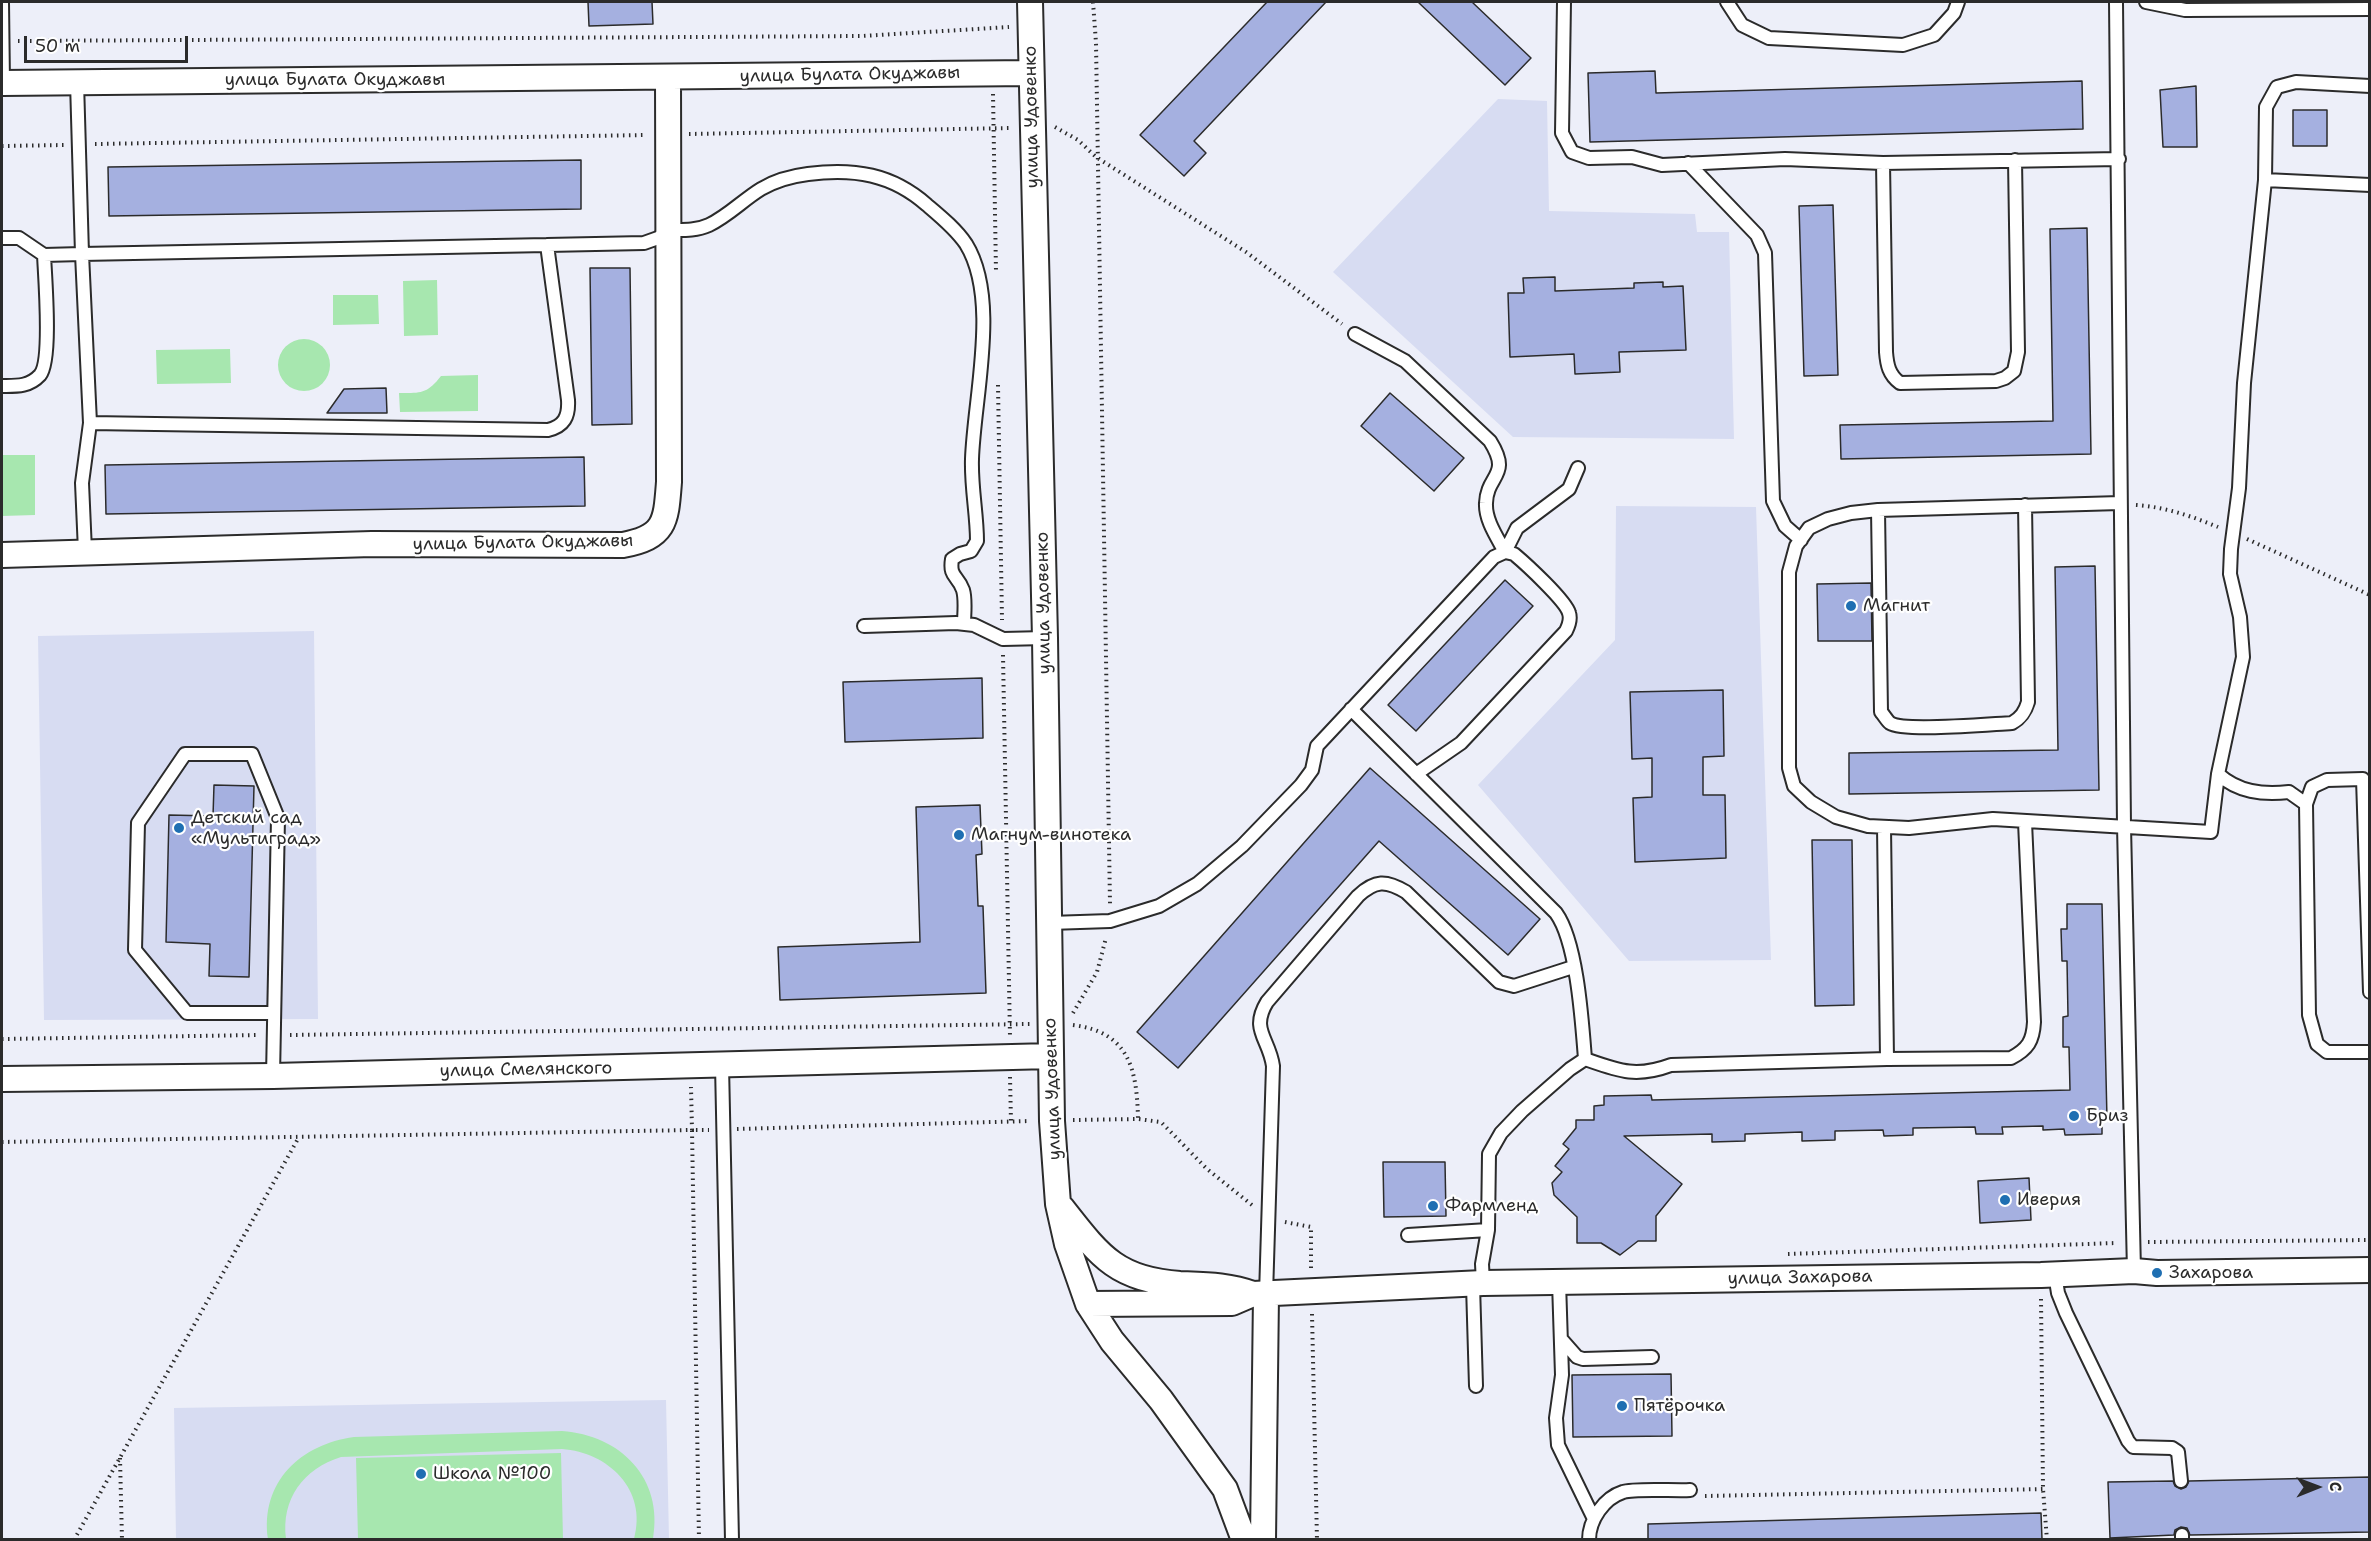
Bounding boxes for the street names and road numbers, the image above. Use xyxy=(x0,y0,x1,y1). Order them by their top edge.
street label: улица Удовенко xyxy=(1020,46,1044,188)
street label: улица Булата Окуджавы xyxy=(740,62,960,88)
street label: улица Булата Окуджавы xyxy=(225,69,445,91)
street label: улица Булата Окуджавы xyxy=(413,530,633,556)
street label: улица Удовенко xyxy=(1032,532,1056,674)
street label: улица Удовенко xyxy=(1040,1017,1066,1161)
street label: улица Смелянского xyxy=(440,1058,612,1082)
street label: улица Захарова xyxy=(1727,1266,1873,1290)

